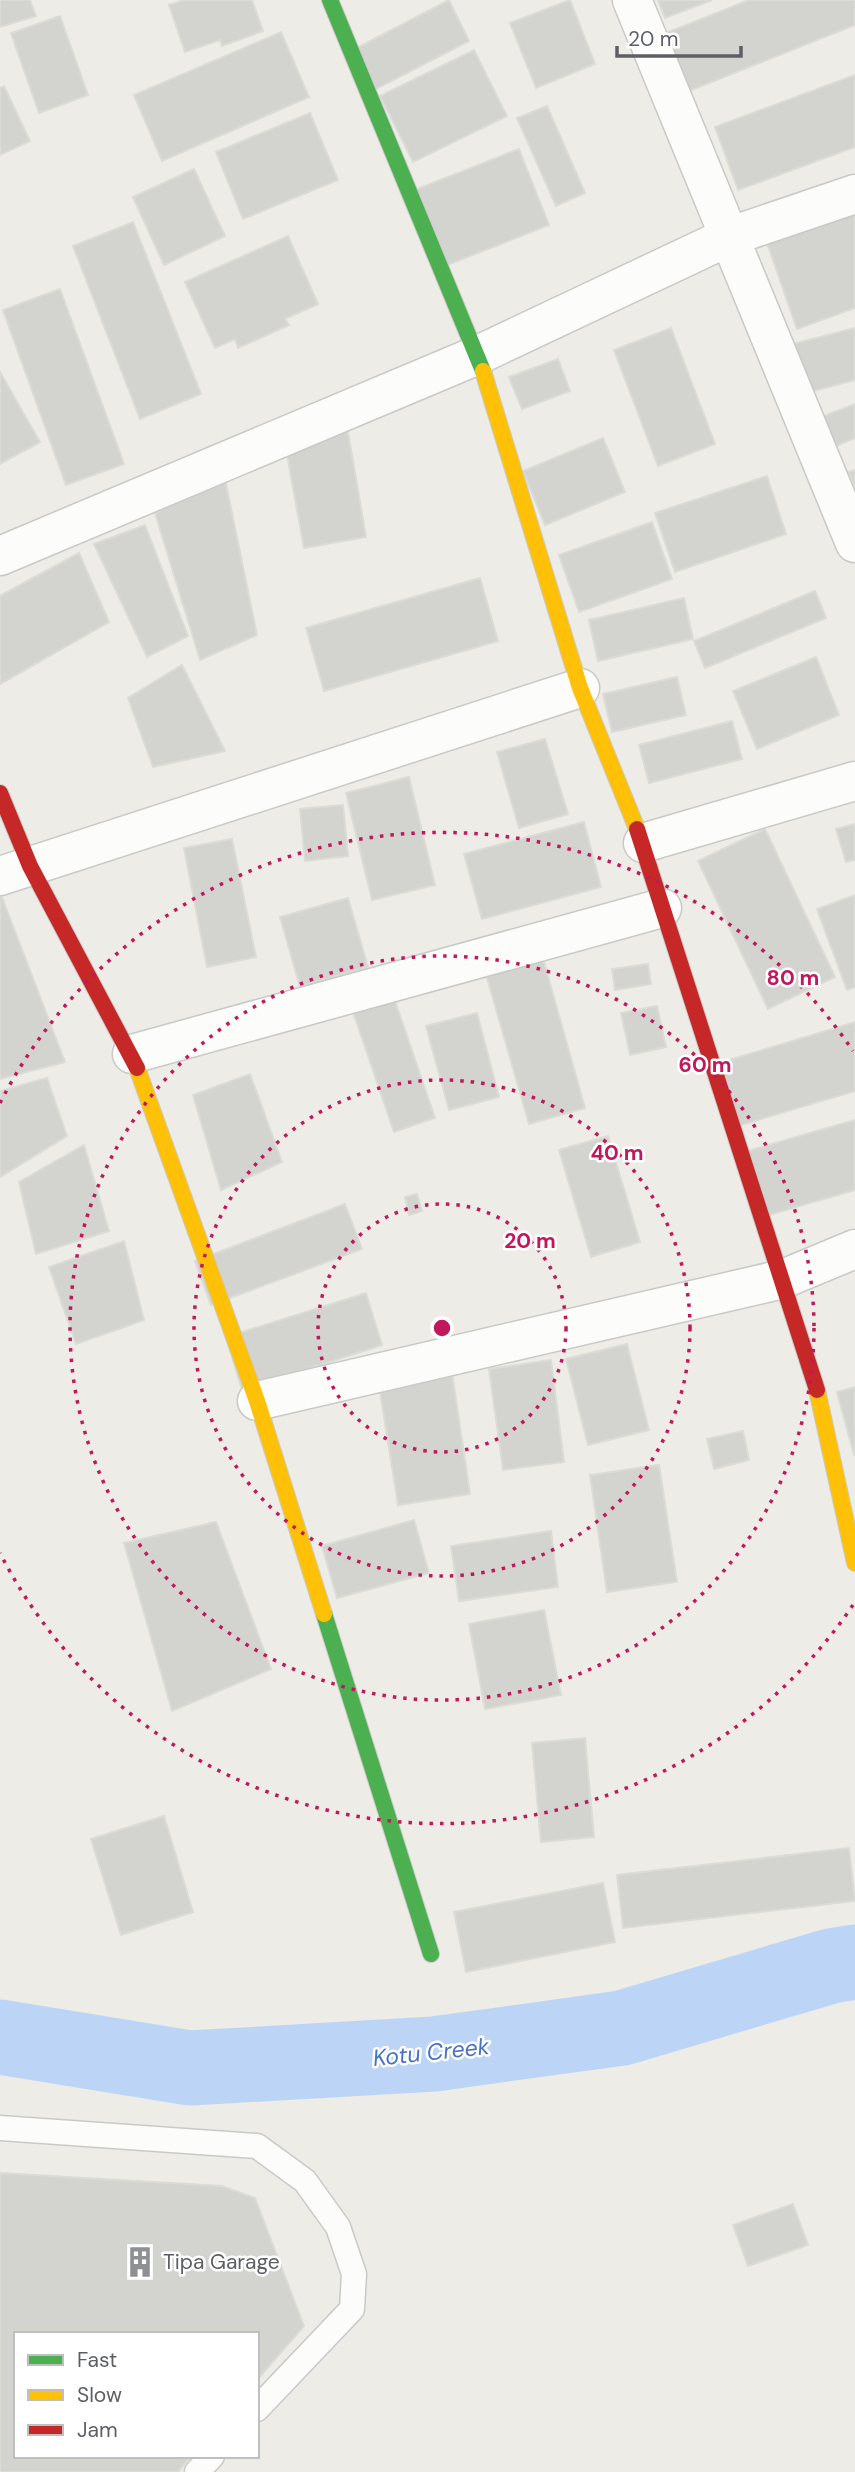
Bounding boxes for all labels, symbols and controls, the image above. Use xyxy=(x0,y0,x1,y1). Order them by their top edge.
scale bar xyxy=(617,14,741,58)
text: 20 m xyxy=(628,25,679,53)
text: 80 m xyxy=(767,964,819,992)
text: 60 m xyxy=(679,1051,731,1079)
text: 40 m xyxy=(590,1139,644,1167)
text: 20 m xyxy=(504,1227,556,1255)
centre of rings xyxy=(430,1316,454,1340)
water label: Kotu Creek xyxy=(371,2031,491,2073)
building icon: Tipa Garage xyxy=(123,2245,157,2279)
place label: Tipa Garage xyxy=(163,2248,280,2276)
legend xyxy=(14,2332,259,2458)
text: Fast xyxy=(77,2346,117,2374)
text: Slow xyxy=(77,2381,122,2409)
text: Jam xyxy=(77,2416,118,2444)

